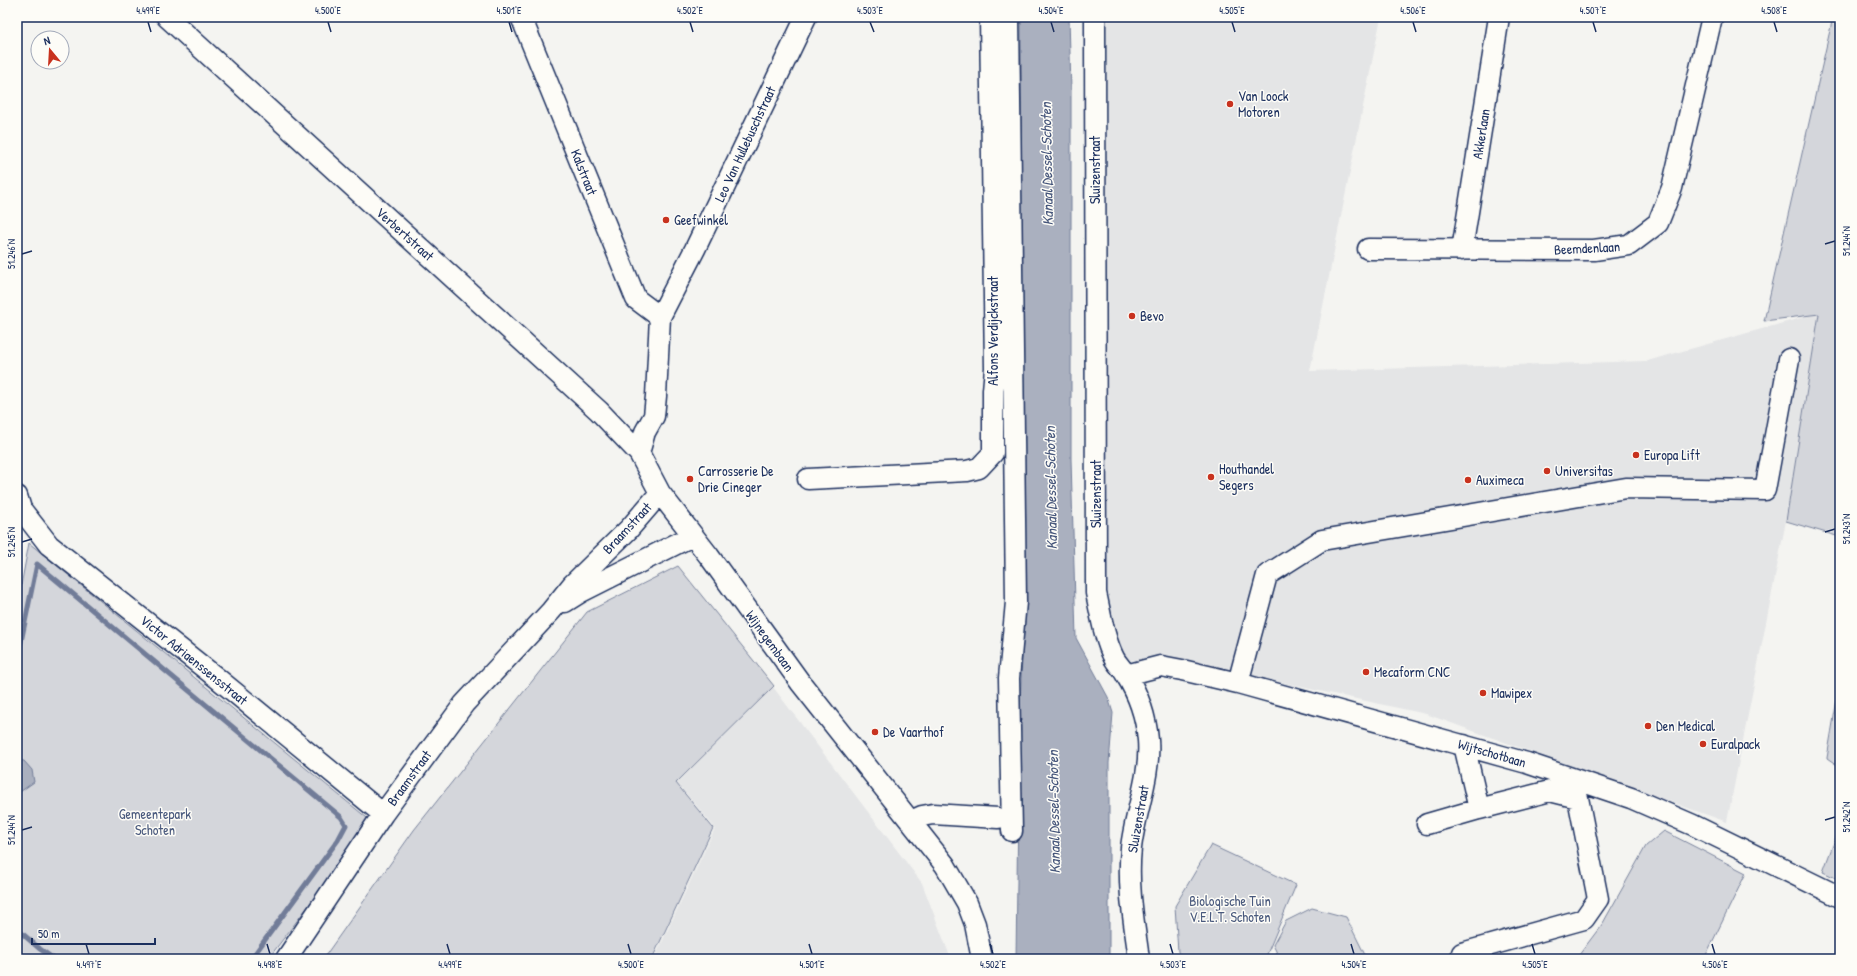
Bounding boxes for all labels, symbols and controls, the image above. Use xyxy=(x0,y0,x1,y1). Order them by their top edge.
text: 4.499°E xyxy=(136,4,160,17)
text: 4.500°E xyxy=(315,4,341,17)
text: 4.501°E xyxy=(497,4,522,17)
text: 4.502°E xyxy=(677,4,704,17)
text: 4.503°E xyxy=(857,4,883,17)
text: 4.504°E xyxy=(1038,4,1064,17)
text: 4.505°E xyxy=(1219,4,1245,17)
text: 4.506°E xyxy=(1400,4,1426,17)
text: 4.507°E xyxy=(1580,4,1607,17)
text: 4.508°E xyxy=(1761,4,1787,17)
north arrow xyxy=(30,30,70,70)
text: N xyxy=(42,33,52,48)
street label: Leo Van Hullebuschstraat xyxy=(709,83,780,205)
place label: Van Loock Motoren xyxy=(1238,86,1289,121)
marker: Van Loock Motoren xyxy=(1225,99,1235,109)
water label: Kanaal Dessel-Schoten xyxy=(1035,101,1058,226)
street label: Akkerlaan xyxy=(1467,108,1494,160)
street label: Sluizenstraat xyxy=(1085,136,1104,204)
street label: Kalstraat xyxy=(567,146,602,198)
street label: Verbertstraat xyxy=(372,203,438,265)
place label: Geefwinkel xyxy=(674,210,728,229)
marker: Geefwinkel xyxy=(661,215,671,225)
text: 51.244°N xyxy=(1840,226,1853,256)
street label: Beemdenlaan xyxy=(1553,236,1621,259)
text: 51.246°N xyxy=(5,239,18,269)
street label: Alfons Verdijckstraat xyxy=(983,276,1003,386)
place label: Bevo xyxy=(1140,306,1164,325)
marker: Bevo xyxy=(1127,311,1137,321)
water label: Kanaal Dessel-Schoten xyxy=(1039,425,1062,550)
place label: Europa Lift xyxy=(1644,445,1700,465)
marker: Europa Lift xyxy=(1631,450,1641,460)
place label: Houthandel Segers xyxy=(1219,459,1274,495)
street label: Sluizenstraat xyxy=(1086,460,1105,528)
place label: Carrosserie De Drie Cineger xyxy=(698,461,774,497)
place label: Universitas xyxy=(1555,461,1613,480)
marker: Universitas xyxy=(1542,466,1552,476)
place label: Auximeca xyxy=(1476,470,1524,489)
marker: Houthandel Segers xyxy=(1206,472,1216,482)
marker: Carrosserie De Drie Cineger xyxy=(685,474,695,484)
marker: Auximeca xyxy=(1463,475,1473,485)
street label: Braamstraat xyxy=(598,498,656,558)
text: 51.243°N xyxy=(1840,514,1853,544)
text: 51.245°N xyxy=(5,527,18,557)
street label: Wijnegembaan xyxy=(741,606,799,676)
street label: Victor Adriaenssensstraat xyxy=(137,610,252,709)
place label: Mecaform CNC xyxy=(1374,662,1451,681)
marker: Mecaform CNC xyxy=(1361,667,1371,677)
place label: Mawipex xyxy=(1491,683,1532,703)
marker: Mawipex xyxy=(1478,688,1488,698)
place label: Den Medical xyxy=(1656,716,1715,735)
marker: Den Medical xyxy=(1643,721,1653,731)
place label: De Vaarthof xyxy=(883,722,944,741)
marker: De Vaarthof xyxy=(870,727,880,737)
street label: Wijtschotbaan xyxy=(1456,734,1528,772)
place label: Euralpack xyxy=(1711,734,1760,754)
marker: Euralpack xyxy=(1698,739,1708,749)
street label: Braamstraat xyxy=(382,746,435,809)
water label: Kanaal Dessel-Schoten xyxy=(1042,749,1065,874)
street label: Sluizenstraat xyxy=(1122,784,1153,854)
text: 51.242°N xyxy=(1840,802,1853,832)
park label: Gemeentepark Schoten xyxy=(119,804,191,839)
text: 51.244°N xyxy=(5,815,18,845)
park label: Biologische Tuin V.E.L.T. Schoten xyxy=(1189,891,1271,926)
scale bar xyxy=(32,920,155,946)
text: 50 m xyxy=(38,925,59,942)
text: 4.497°E xyxy=(77,958,102,971)
text: 4.498°E xyxy=(258,958,283,971)
text: 4.499°E xyxy=(438,958,462,971)
text: 4.500°E xyxy=(618,958,644,971)
text: 4.501°E xyxy=(800,958,825,971)
text: 4.502°E xyxy=(980,958,1007,971)
text: 4.503°E xyxy=(1160,958,1186,971)
text: 4.504°E xyxy=(1341,958,1367,971)
text: 4.505°E xyxy=(1522,958,1548,971)
text: 4.506°E xyxy=(1702,958,1728,971)

